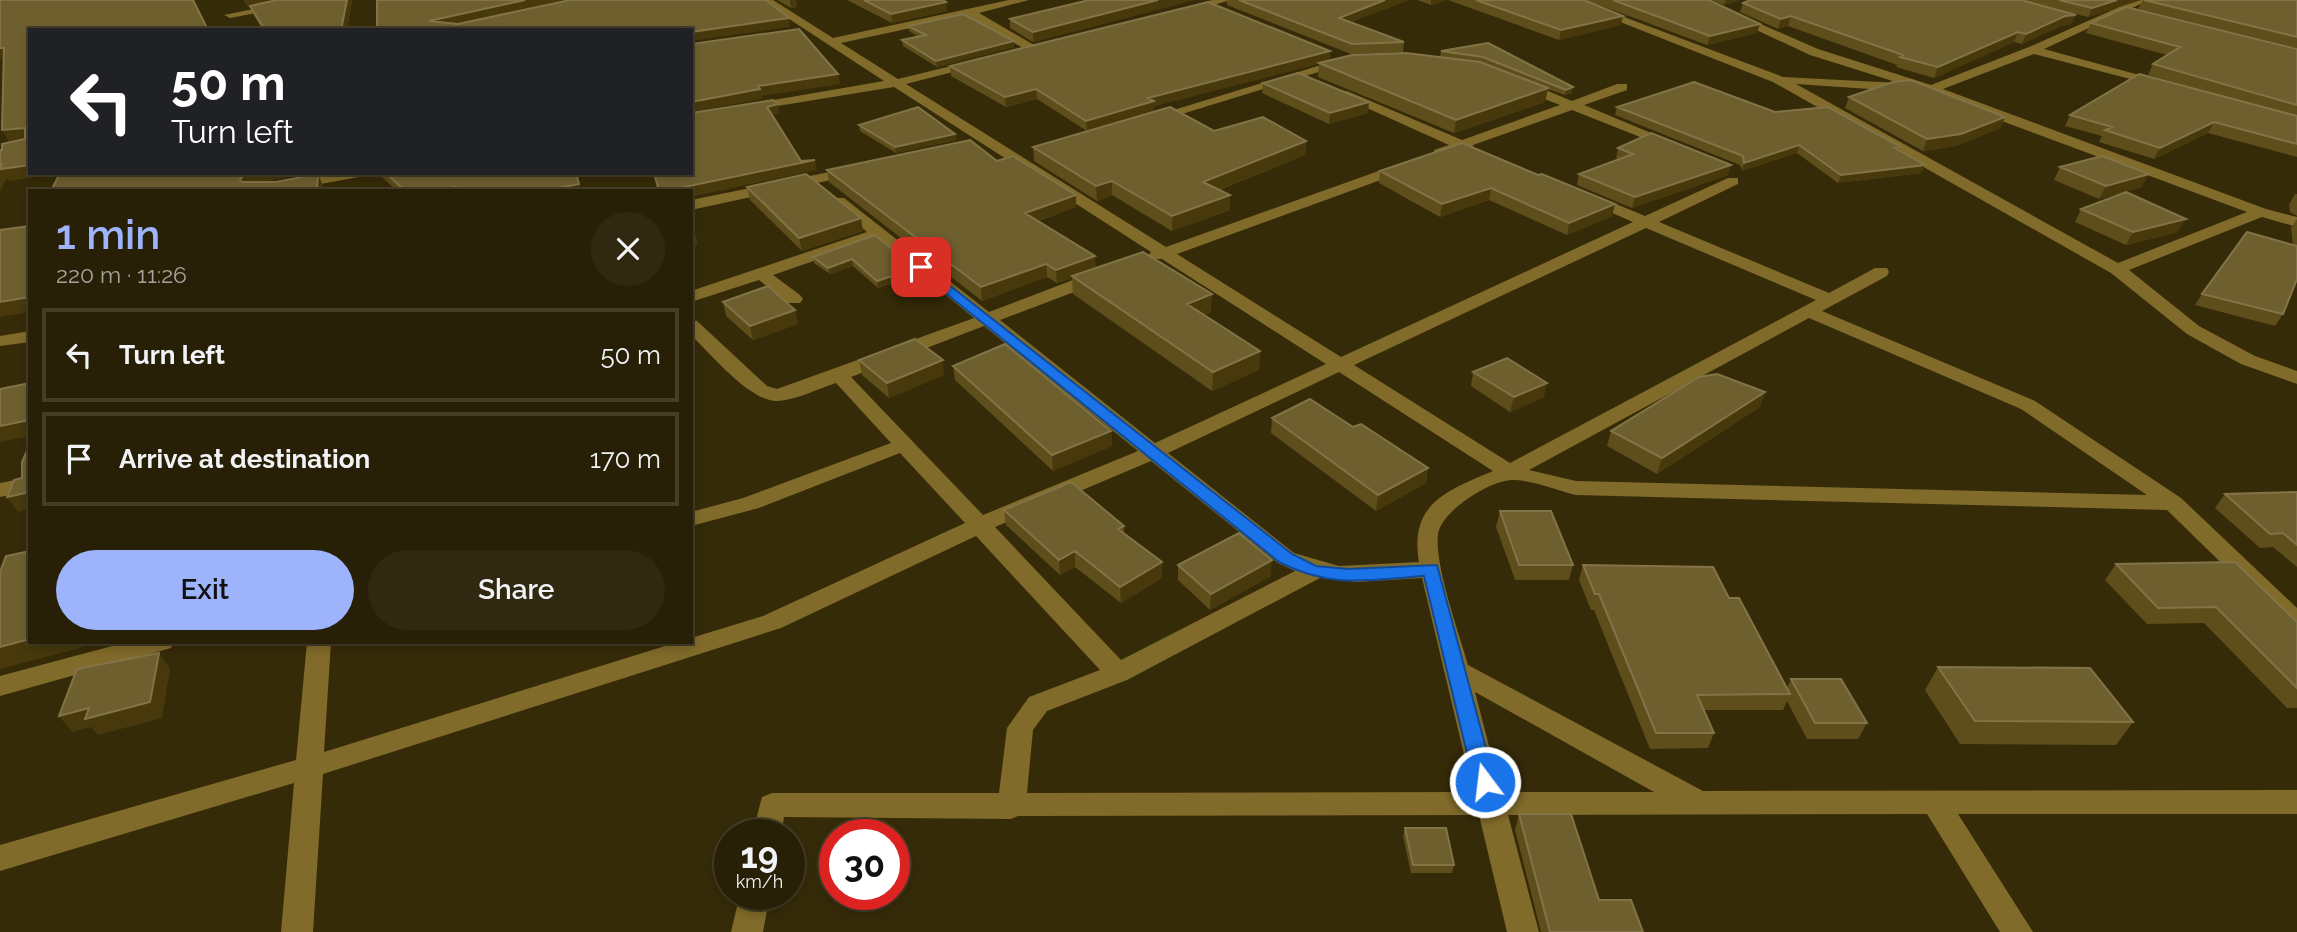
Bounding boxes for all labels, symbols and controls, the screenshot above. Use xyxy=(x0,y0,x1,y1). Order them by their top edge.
text: 50 m xyxy=(171,54,286,111)
icon: left xyxy=(56,56,147,147)
text: Turn left xyxy=(171,113,293,150)
text: 1 min xyxy=(56,210,160,259)
button: close xyxy=(591,212,665,286)
pin xyxy=(891,237,951,297)
icon: arrive xyxy=(902,248,940,286)
text: 220 m · 11:26 xyxy=(56,261,187,288)
icon: left xyxy=(60,336,98,374)
text: Turn left xyxy=(119,340,225,370)
text: 50 m xyxy=(600,340,661,370)
icon: arrive xyxy=(60,440,98,478)
text: Arrive at destination xyxy=(119,444,370,474)
text: 170 m xyxy=(590,444,661,474)
button: Exit xyxy=(56,550,354,630)
button: Share xyxy=(368,550,665,630)
position arrow xyxy=(1448,745,1522,819)
speed limit sign: 30 xyxy=(819,819,910,910)
text: 19 xyxy=(741,835,778,876)
text: km/h xyxy=(736,871,783,892)

